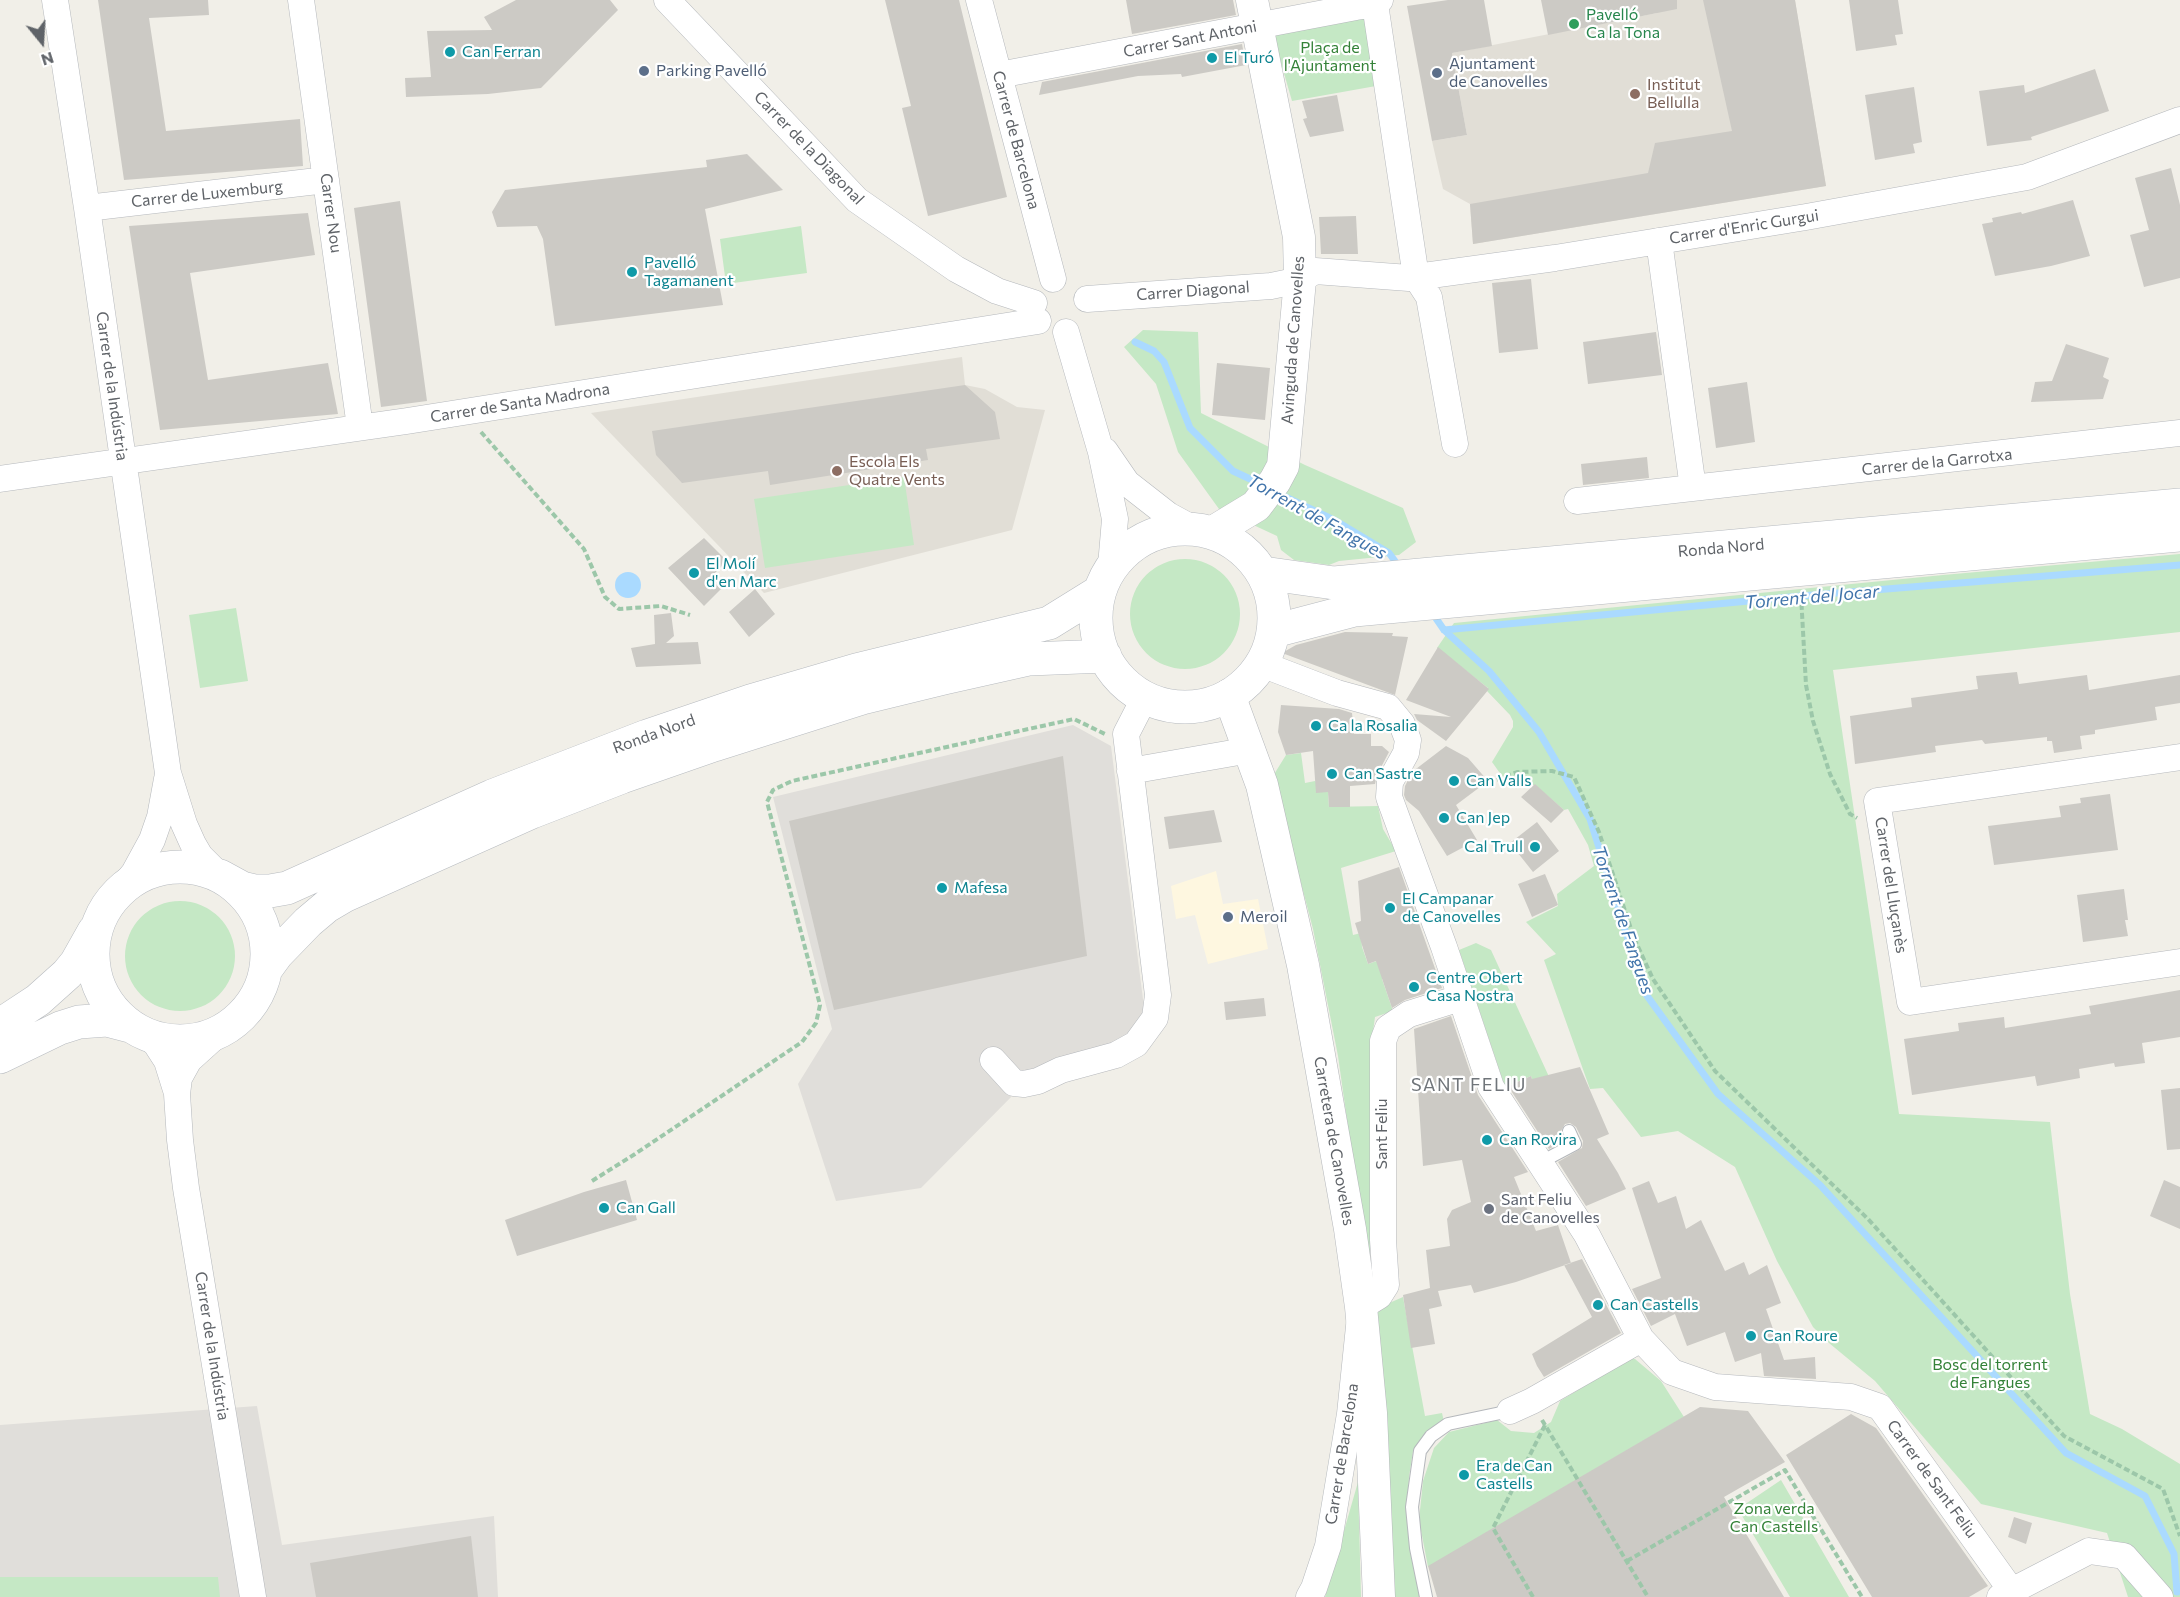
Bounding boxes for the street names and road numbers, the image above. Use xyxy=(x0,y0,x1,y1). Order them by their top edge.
street label: Carrer Sant Antoni xyxy=(1122,17,1258,61)
street label: Carrer de Barcelona xyxy=(988,69,1044,211)
street label: Carrer de la Diagonal xyxy=(750,87,868,209)
street label: Carrer Nou xyxy=(316,172,346,254)
street label: Carrer de Luxemburg xyxy=(130,176,284,212)
street label: Carrer d'Enric Gurgui xyxy=(1668,206,1820,248)
street label: Avinguda de Canovelles xyxy=(1278,255,1308,425)
street label: Carrer Diagonal xyxy=(1136,277,1250,305)
street label: Carrer de la Indústria xyxy=(92,310,132,462)
street label: Carrer de Santa Madrona xyxy=(429,379,611,427)
street label: Carrer de la Garrotxa xyxy=(1861,445,2013,479)
street label: Ronda Nord xyxy=(1677,535,1765,561)
street label: Ronda Nord xyxy=(610,710,698,758)
street label: Carrer del Lluçanès xyxy=(1871,815,1911,955)
street label: Carretera de Canovelles xyxy=(1310,1055,1358,1227)
street label: Sant Feliu xyxy=(1372,1099,1392,1169)
street label: Carrer de la Indústria xyxy=(191,1270,233,1422)
street label: Carrer de Barcelona xyxy=(1321,1382,1363,1526)
street label: Carrer de Sant Feliu xyxy=(1883,1416,1981,1542)

